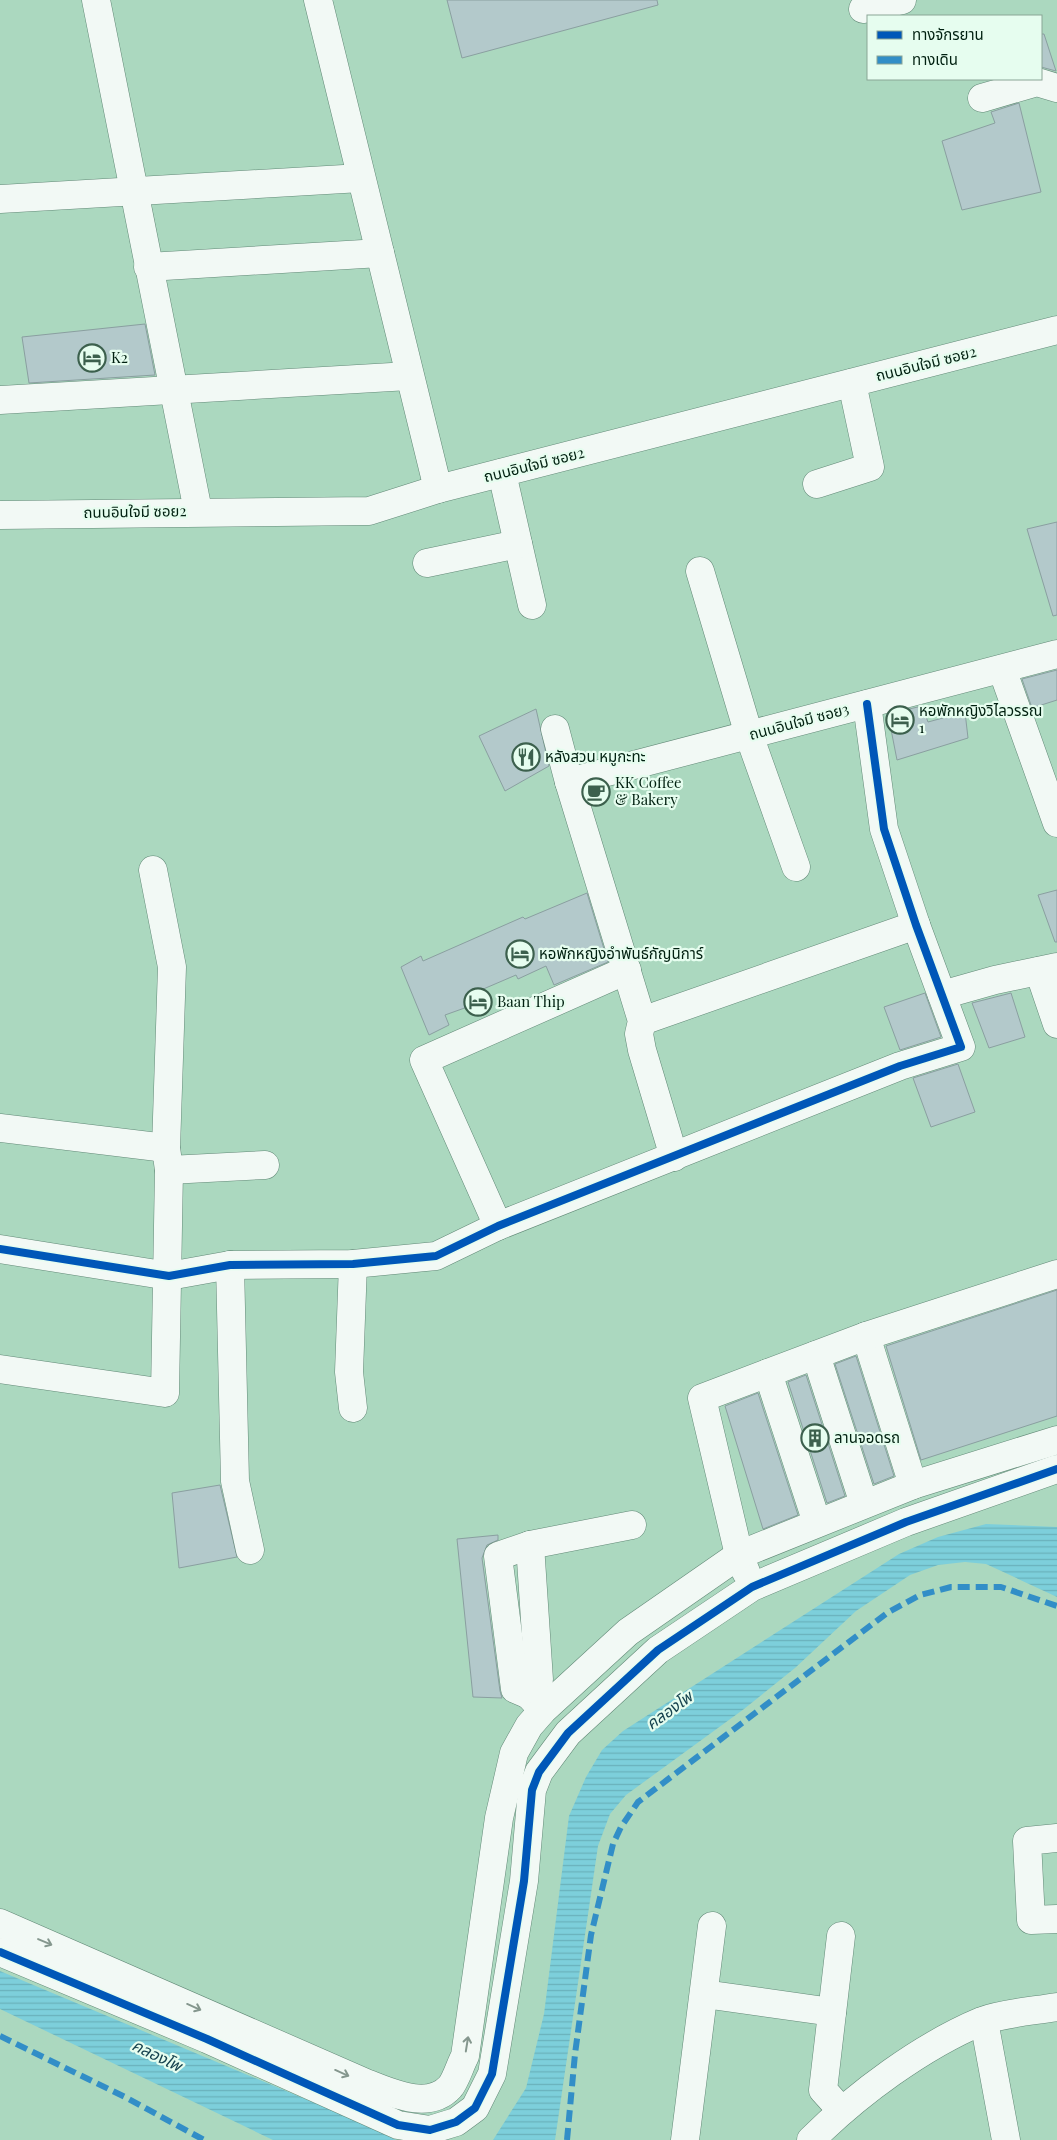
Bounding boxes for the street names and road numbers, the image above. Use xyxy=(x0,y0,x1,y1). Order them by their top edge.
street label: ถนนอินใจมี ซอย2 xyxy=(873,341,978,385)
street label: ถนนอินใจมี ซอย2 xyxy=(481,442,586,486)
street label: ถนนอินใจมี ซอย2 xyxy=(83,500,187,522)
street label: ถนนอินใจมี ซอย3 xyxy=(747,698,851,744)

